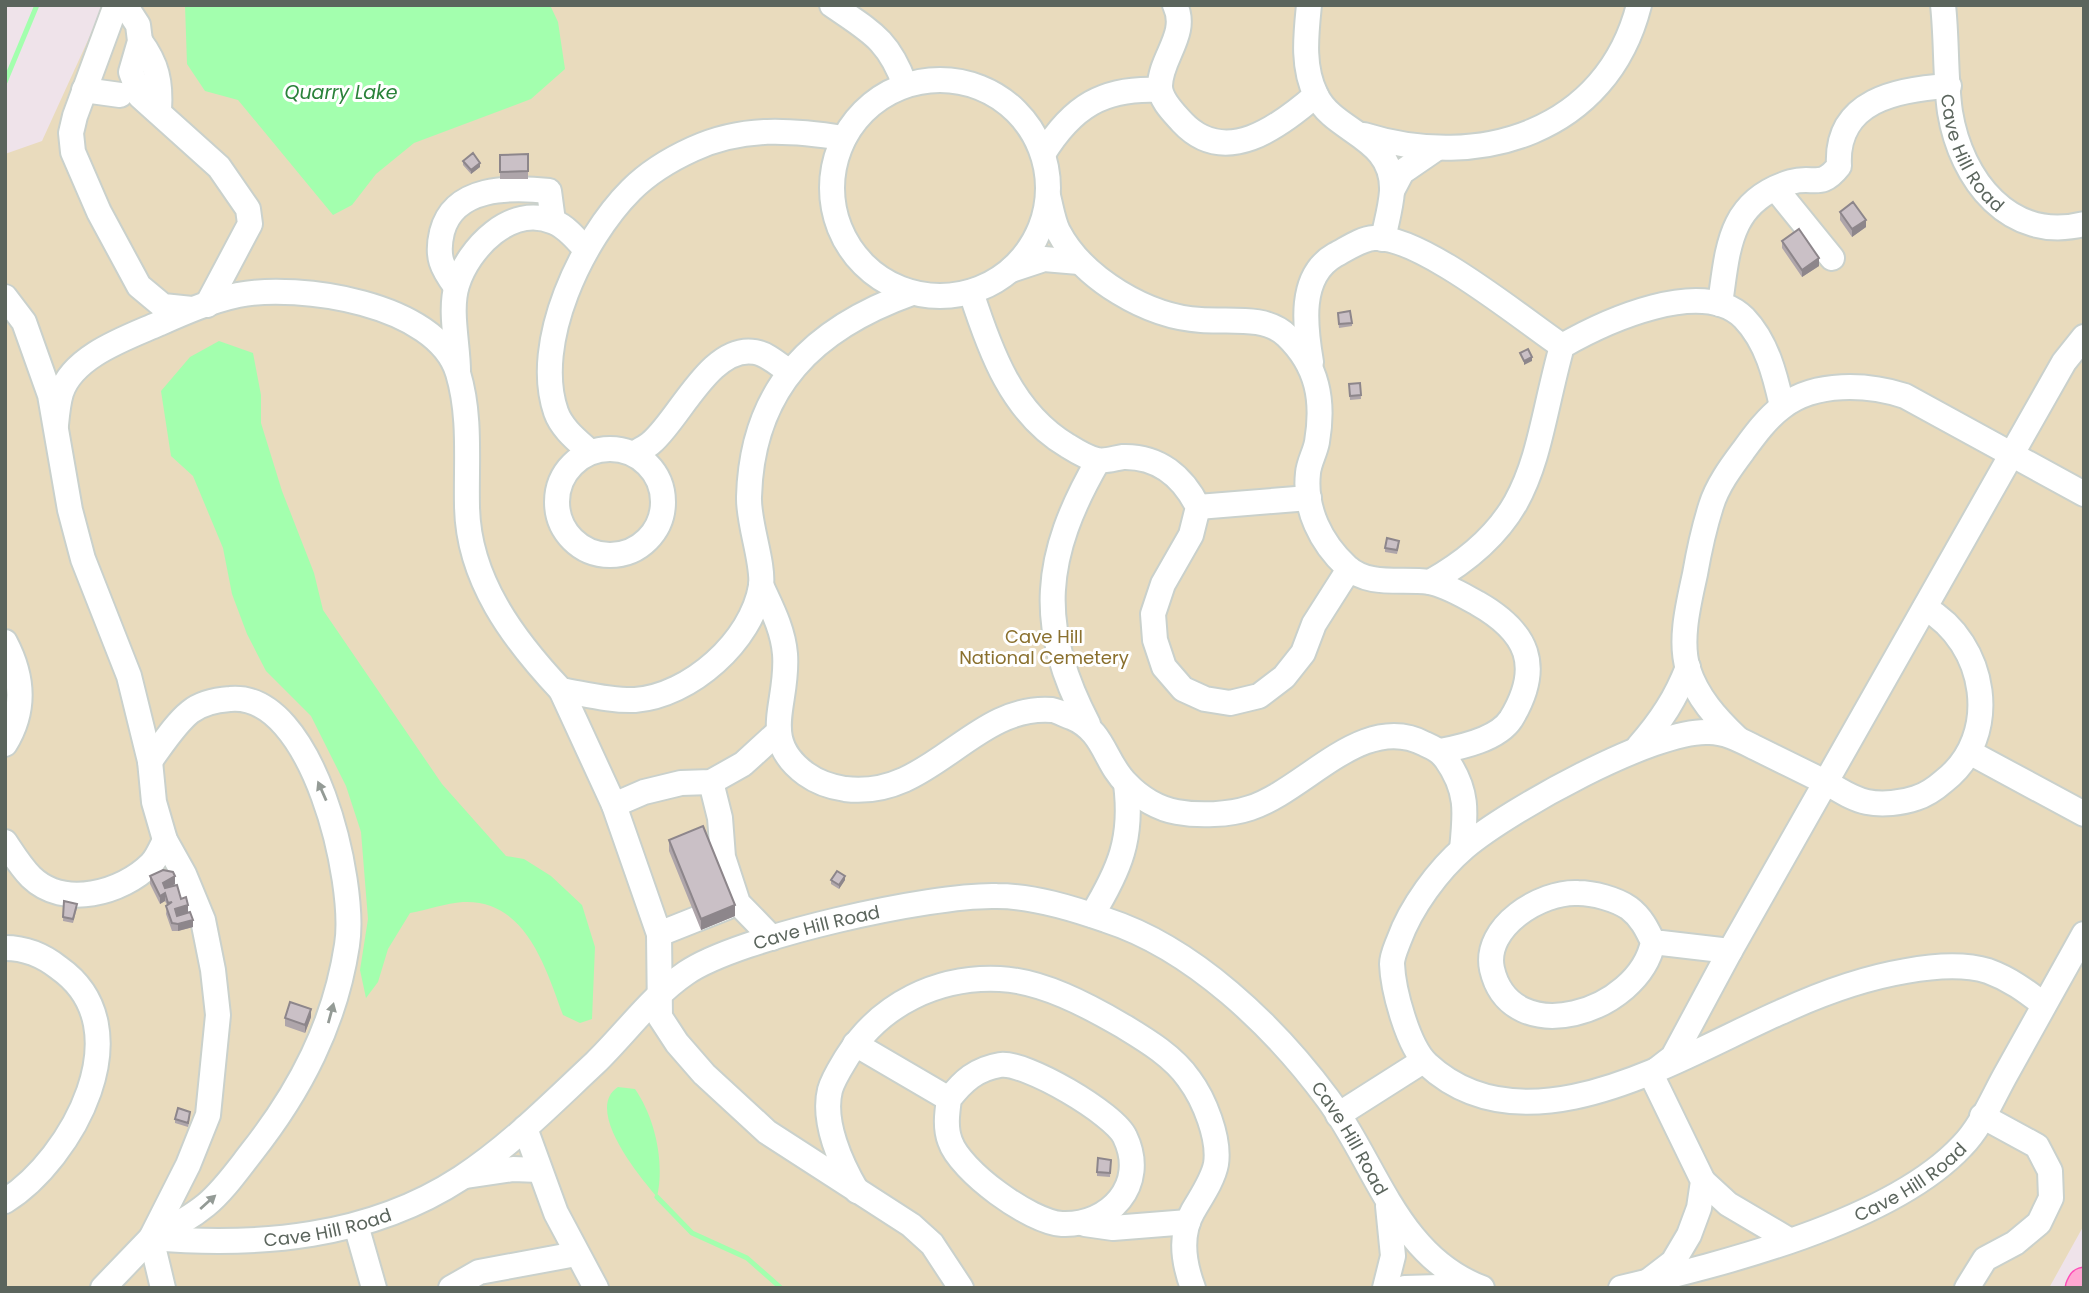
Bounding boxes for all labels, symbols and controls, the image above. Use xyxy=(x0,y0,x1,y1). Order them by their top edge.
water label: Quarry Lake xyxy=(284,79,398,106)
street label: Cave Hill Road xyxy=(1935,93,2010,218)
park label: Cave Hill National Cemetery xyxy=(959,624,1129,670)
one-way arrow xyxy=(316,781,327,801)
street label: Cave Hill Road xyxy=(750,899,882,955)
one-way arrow xyxy=(327,1002,337,1023)
street label: Cave Hill Road xyxy=(1306,1076,1395,1199)
street label: Cave Hill Road xyxy=(1850,1136,1972,1227)
one-way arrow xyxy=(199,1194,216,1210)
street label: Cave Hill Road xyxy=(263,1202,394,1252)

